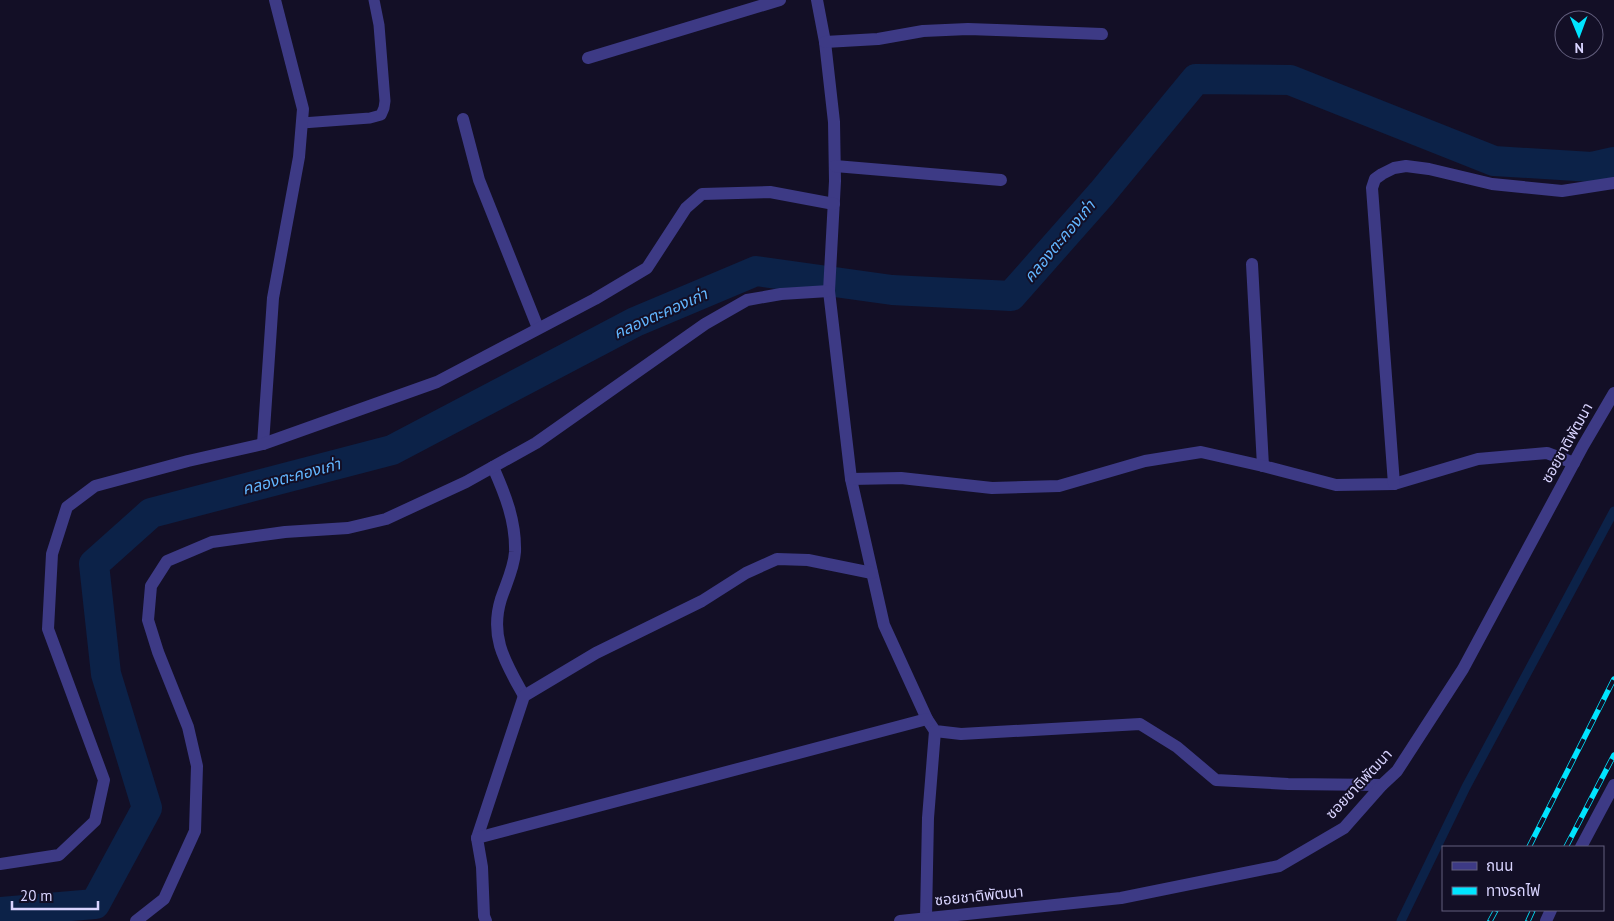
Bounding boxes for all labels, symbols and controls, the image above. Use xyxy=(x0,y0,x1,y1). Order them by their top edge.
north arrow xyxy=(1554,10,1604,60)
text: N xyxy=(1574,39,1584,57)
water label: คลองตะคองเก่า xyxy=(1019,195,1100,286)
water label: คลองตะคองเก่า xyxy=(610,283,711,343)
street label: ซอยชาติพัฒนา xyxy=(1537,399,1596,486)
water label: คลองตะคองเก่า xyxy=(240,453,344,499)
street label: ซอยชาติพัฒนา xyxy=(1321,745,1396,823)
legend xyxy=(1442,846,1604,911)
text: ถนน xyxy=(1486,856,1513,875)
scale bar xyxy=(12,878,99,910)
street label: ซอยชาติพัฒนา xyxy=(934,881,1024,910)
text: ทางรถไฟ xyxy=(1486,881,1540,900)
text: 20 m xyxy=(20,886,53,905)

